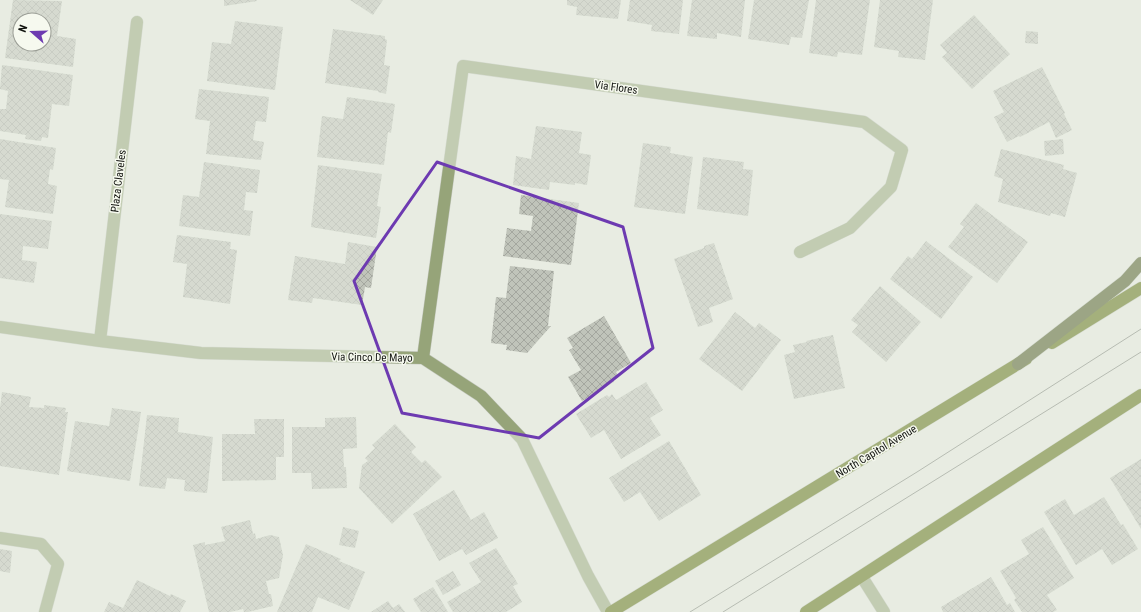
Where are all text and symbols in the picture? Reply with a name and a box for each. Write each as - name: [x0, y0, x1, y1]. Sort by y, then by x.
- north arrow: [12, 12, 52, 52]
- text: N: [16, 23, 30, 34]
- street label: Via Flores: [594, 78, 638, 97]
- street label: Plaza Claveles: [108, 149, 129, 213]
- street label: Via Cinco De Mayo: [331, 350, 413, 365]
- street label: North Capitol Avenue: [834, 422, 919, 481]

